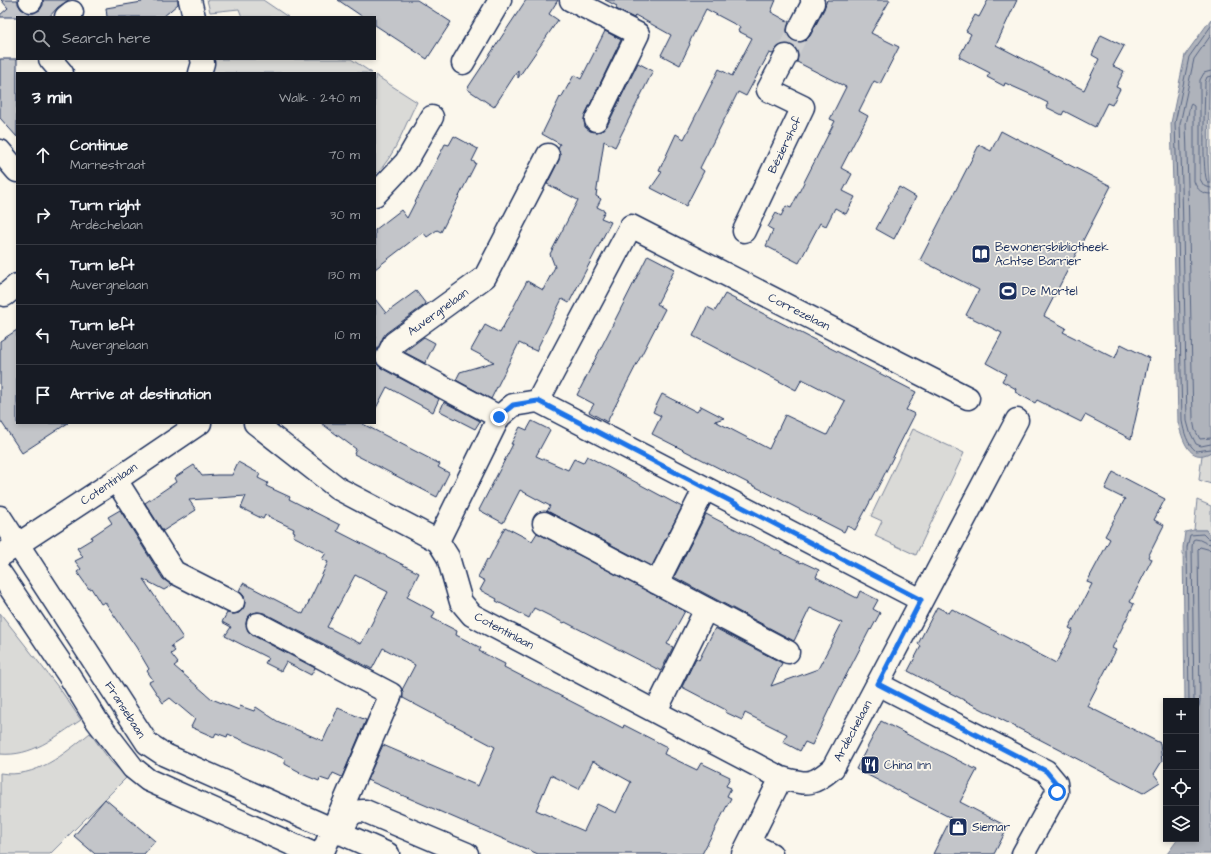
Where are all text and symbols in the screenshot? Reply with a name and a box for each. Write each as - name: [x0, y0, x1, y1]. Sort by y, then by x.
- search box: [16, 16, 376, 60]
- icon: search: [30, 27, 52, 49]
- text: Search here: [62, 28, 151, 49]
- text: 3 min: [32, 86, 72, 110]
- text: Walk · 240 m: [279, 89, 360, 107]
- street label: Béziershof: [764, 113, 807, 176]
- text: Continue: [70, 135, 128, 156]
- icon: ahead: [32, 144, 54, 166]
- text: 70 m: [328, 146, 360, 164]
- text: Marnestraat: [70, 156, 146, 174]
- text: Turn right: [70, 195, 141, 216]
- icon: right: [32, 204, 54, 226]
- text: 30 m: [330, 206, 360, 224]
- text: Ardèchelaan: [70, 216, 143, 234]
- place label: Bewonersbibliotheek Achtse Barrier: [995, 239, 1109, 270]
- library icon: Bewonersbibliotheek Achtse Barrier: [970, 243, 992, 265]
- text: Turn left: [70, 255, 134, 276]
- icon: left: [32, 264, 54, 286]
- text: 130 m: [328, 266, 360, 284]
- text: Auvergnelaan: [70, 276, 148, 294]
- sports icon: De Mortel: [997, 280, 1019, 302]
- place label: De Mortel: [1022, 283, 1078, 300]
- street label: Auvergnelaan: [404, 284, 473, 341]
- street label: Correzelaan: [765, 289, 833, 335]
- text: Turn left: [70, 315, 134, 336]
- icon: left: [32, 324, 54, 346]
- text: 10 m: [335, 326, 360, 344]
- text: Auvergnelaan: [70, 336, 148, 354]
- icon: arrive: [32, 384, 54, 406]
- text: Arrive at destination: [70, 384, 211, 405]
- route end: [490, 408, 508, 426]
- street label: Cotentinlaan: [77, 459, 141, 509]
- street label: Cotentinlaan: [471, 608, 537, 654]
- street label: Fransebaan: [100, 678, 150, 742]
- street label: Ardèchelaan: [830, 697, 876, 765]
- map controls: [1163, 698, 1199, 842]
- button: +: [1163, 698, 1199, 734]
- button: −: [1163, 734, 1199, 770]
- restaurant icon: China Inn: [859, 754, 881, 776]
- place label: China Inn: [884, 757, 931, 774]
- button: locate: [1163, 770, 1199, 806]
- route start: [1048, 783, 1066, 801]
- button: layers: [1163, 806, 1199, 842]
- shop icon: Siemar: [947, 816, 969, 838]
- place label: Siemar: [972, 819, 1010, 836]

